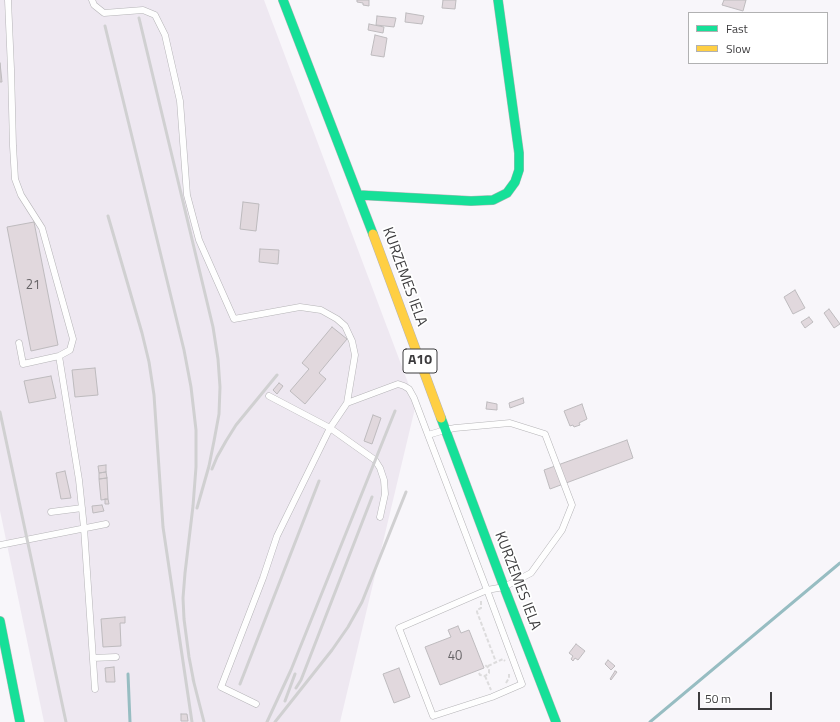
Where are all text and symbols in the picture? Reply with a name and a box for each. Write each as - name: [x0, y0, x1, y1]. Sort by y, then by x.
- legend: [688, 12, 828, 64]
- text: Fast: [726, 19, 748, 38]
- text: Slow: [726, 39, 751, 58]
- street label: KURZEMES IELA: [378, 225, 430, 329]
- house number: 21: [26, 278, 40, 294]
- road number: A10: [403, 349, 437, 373]
- street label: KURZEMES IELA: [490, 529, 544, 633]
- house number: 40: [448, 649, 462, 665]
- scale bar: [700, 684, 774, 710]
- text: 50 m: [705, 689, 731, 708]

